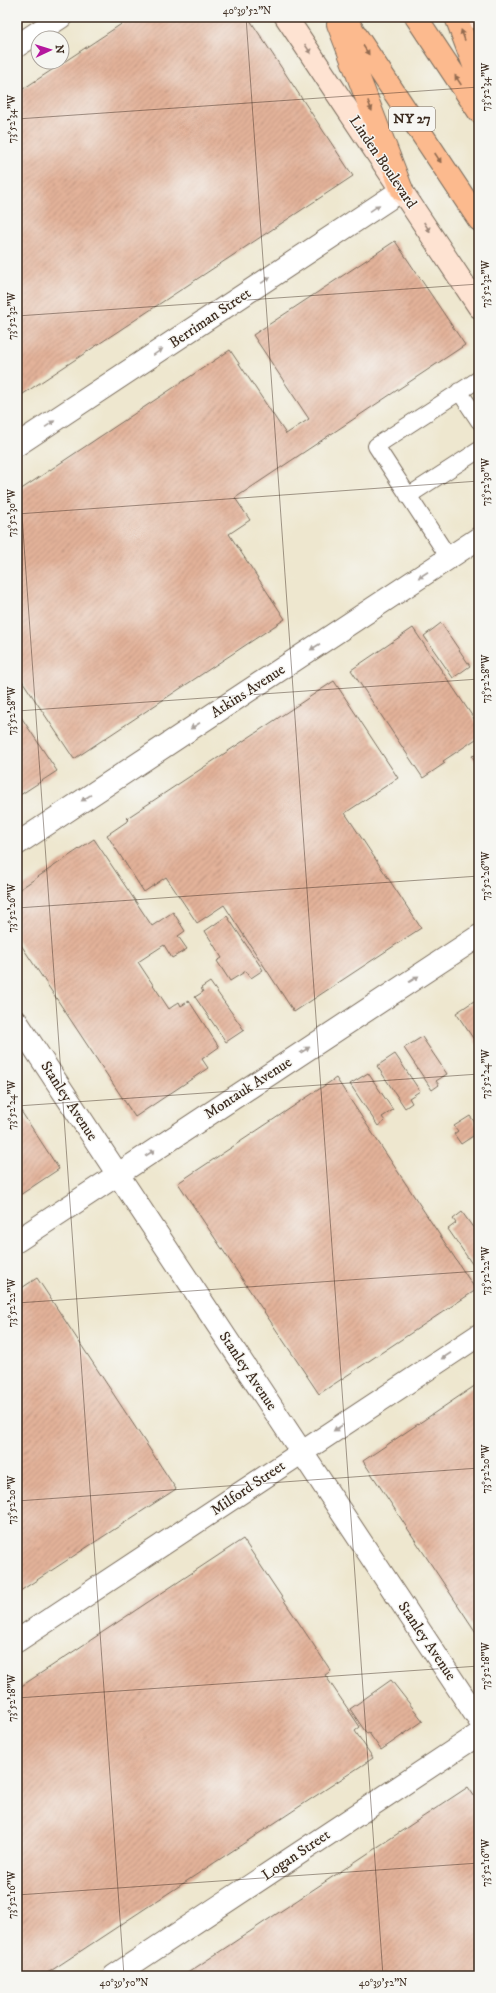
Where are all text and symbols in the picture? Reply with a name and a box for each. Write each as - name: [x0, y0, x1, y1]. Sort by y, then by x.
- text: 40°39'52"N: [223, 5, 271, 17]
- one-way arrow: [459, 28, 465, 40]
- north arrow: [30, 30, 70, 70]
- text: N: [52, 44, 66, 54]
- one-way arrow: [304, 44, 312, 55]
- one-way arrow: [362, 44, 370, 55]
- text: 73°52'34"W: [480, 62, 492, 111]
- one-way arrow: [454, 74, 461, 86]
- text: 73°52'34"W: [6, 94, 18, 143]
- one-way arrow: [367, 100, 373, 112]
- road number: NY 27: [389, 107, 435, 131]
- street label: Linden Boulevard: [345, 112, 421, 212]
- one-way arrow: [434, 152, 441, 164]
- one-way arrow: [369, 205, 381, 212]
- one-way arrow: [423, 222, 431, 233]
- text: 73°52'32"W: [480, 259, 492, 308]
- one-way arrow: [261, 276, 271, 284]
- street label: Berriman Street: [165, 283, 255, 352]
- text: 73°52'32"W: [6, 291, 18, 340]
- one-way arrow: [153, 348, 163, 356]
- one-way arrow: [44, 420, 55, 428]
- text: 73°52'30"W: [480, 457, 492, 506]
- text: 73°52'30"W: [6, 488, 18, 537]
- one-way arrow: [418, 571, 428, 579]
- one-way arrow: [310, 643, 320, 651]
- text: 73°52'28"W: [480, 654, 492, 703]
- street label: Atkins Avenue: [207, 660, 289, 722]
- text: 73°52'28"W: [6, 686, 18, 735]
- one-way arrow: [189, 722, 200, 730]
- one-way arrow: [81, 794, 91, 802]
- text: 73°52'26"W: [480, 851, 492, 900]
- text: 73°52'26"W: [6, 883, 18, 932]
- one-way arrow: [408, 975, 419, 983]
- one-way arrow: [299, 1047, 311, 1054]
- text: 73°52'24"W: [480, 1048, 492, 1099]
- street label: Montauk Avenue: [201, 1053, 295, 1123]
- street label: Stanley Avenue: [36, 1058, 102, 1144]
- text: 73°52'24"W: [6, 1079, 18, 1130]
- one-way arrow: [145, 1149, 155, 1157]
- text: 73°52'22"W: [480, 1246, 492, 1295]
- text: 73°52'22"W: [6, 1278, 18, 1327]
- street label: Stanley Avenue: [215, 1328, 281, 1414]
- one-way arrow: [441, 1352, 452, 1360]
- one-way arrow: [333, 1424, 343, 1432]
- text: 73°52'20"W: [480, 1444, 492, 1494]
- street label: Milford Street: [207, 1456, 289, 1520]
- text: 73°52'20"W: [6, 1475, 18, 1525]
- street label: Stanley Avenue: [394, 1598, 460, 1684]
- text: 73°52'18"W: [480, 1641, 492, 1690]
- text: 73°52'18"W: [6, 1673, 18, 1722]
- street label: Logan Street: [258, 1825, 334, 1885]
- text: 73°52'16"W: [480, 1838, 492, 1887]
- text: 73°52'16"W: [6, 1870, 18, 1919]
- text: 40°39'50"N: [99, 1977, 149, 1989]
- text: 40°39'52"N: [359, 1977, 407, 1989]

